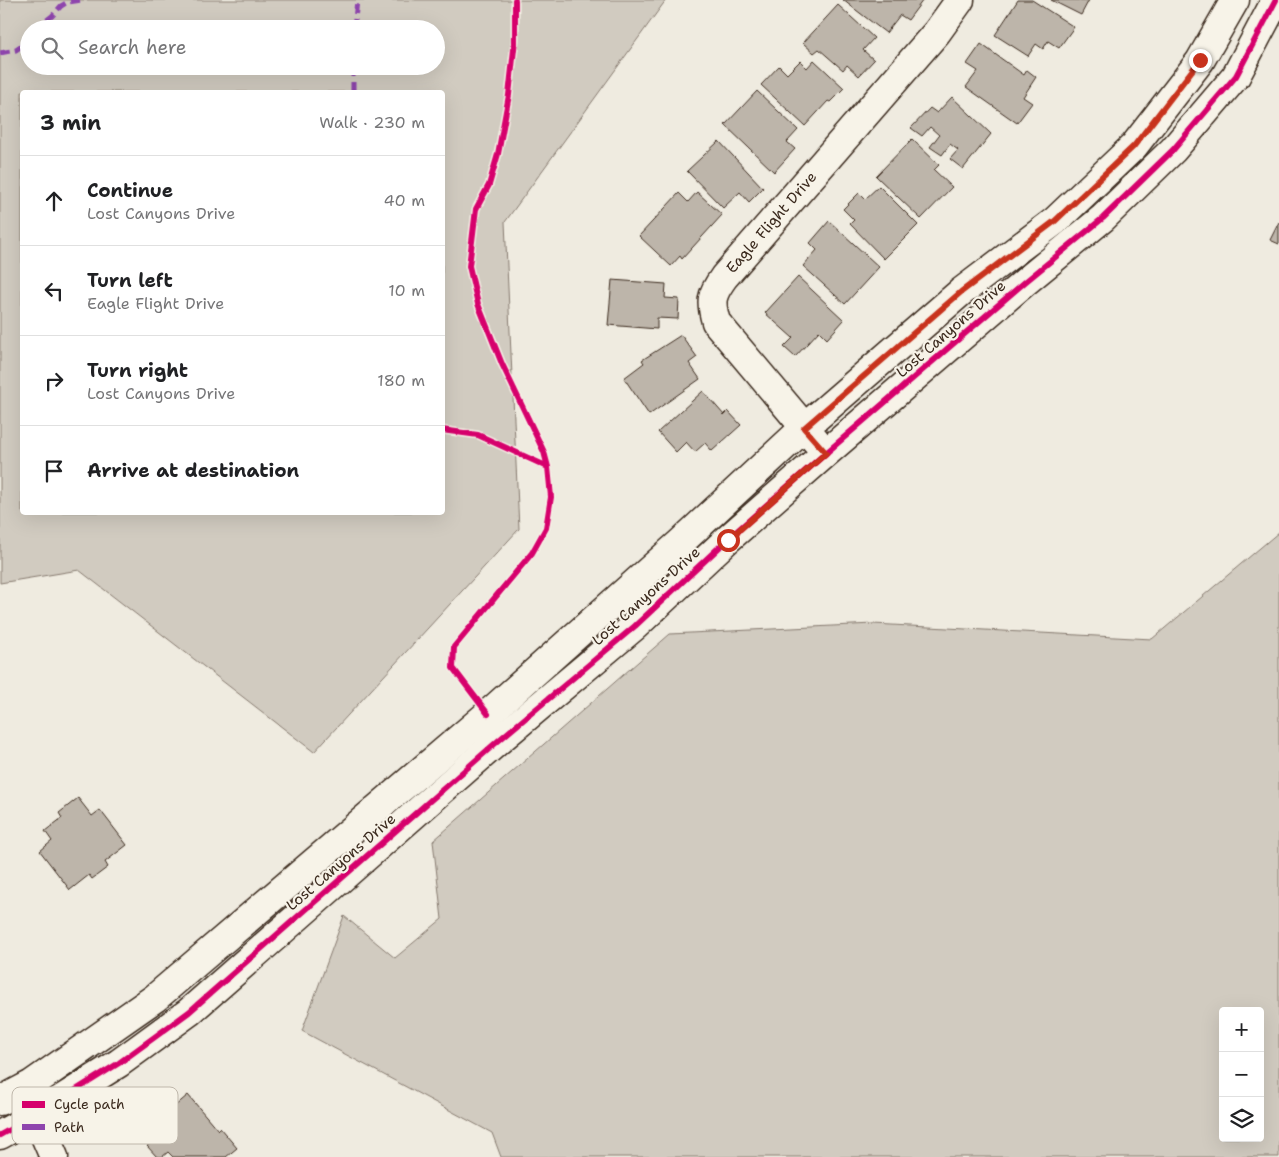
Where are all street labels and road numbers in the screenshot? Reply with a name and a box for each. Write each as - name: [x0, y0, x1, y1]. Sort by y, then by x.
- street label: Eagle Flight Drive: [722, 167, 821, 278]
- street label: Lost Canyons Drive: [892, 276, 1010, 382]
- street label: Lost Canyons Drive: [588, 542, 704, 650]
- street label: Lost Canyons Drive: [282, 809, 400, 915]

